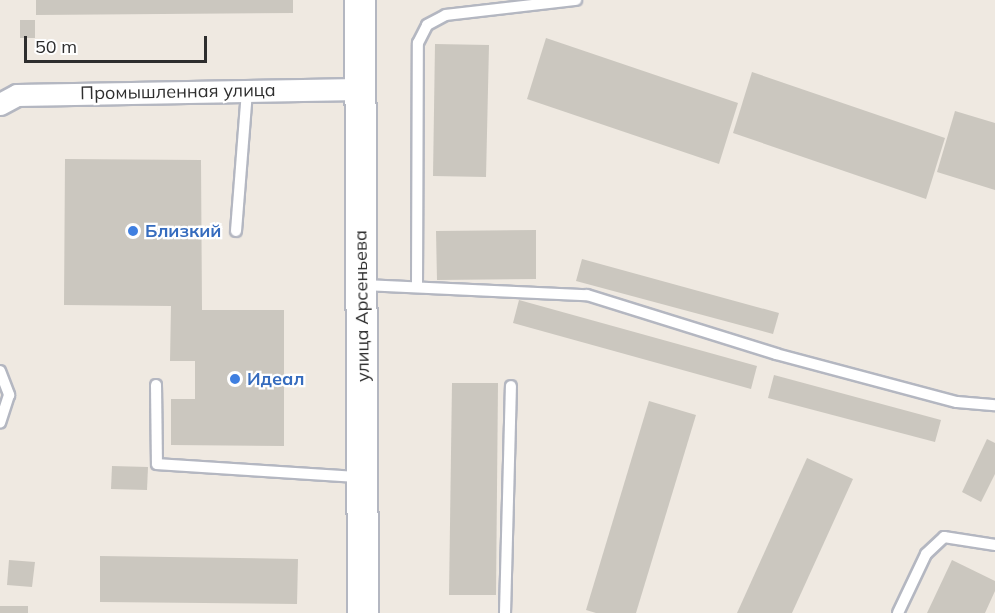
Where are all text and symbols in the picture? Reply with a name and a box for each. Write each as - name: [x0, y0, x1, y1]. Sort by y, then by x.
- scale bar: [27, 24, 210, 62]
- text: 50 m: [35, 35, 77, 58]
- street label: Промышленная улица: [80, 79, 276, 105]
- place label: Близкий: [145, 220, 221, 242]
- marker: Близкий: [126, 224, 140, 238]
- street label: улица Арсеньева: [350, 230, 374, 382]
- place label: Идеал: [247, 368, 304, 390]
- marker: Идеал: [228, 372, 242, 386]

